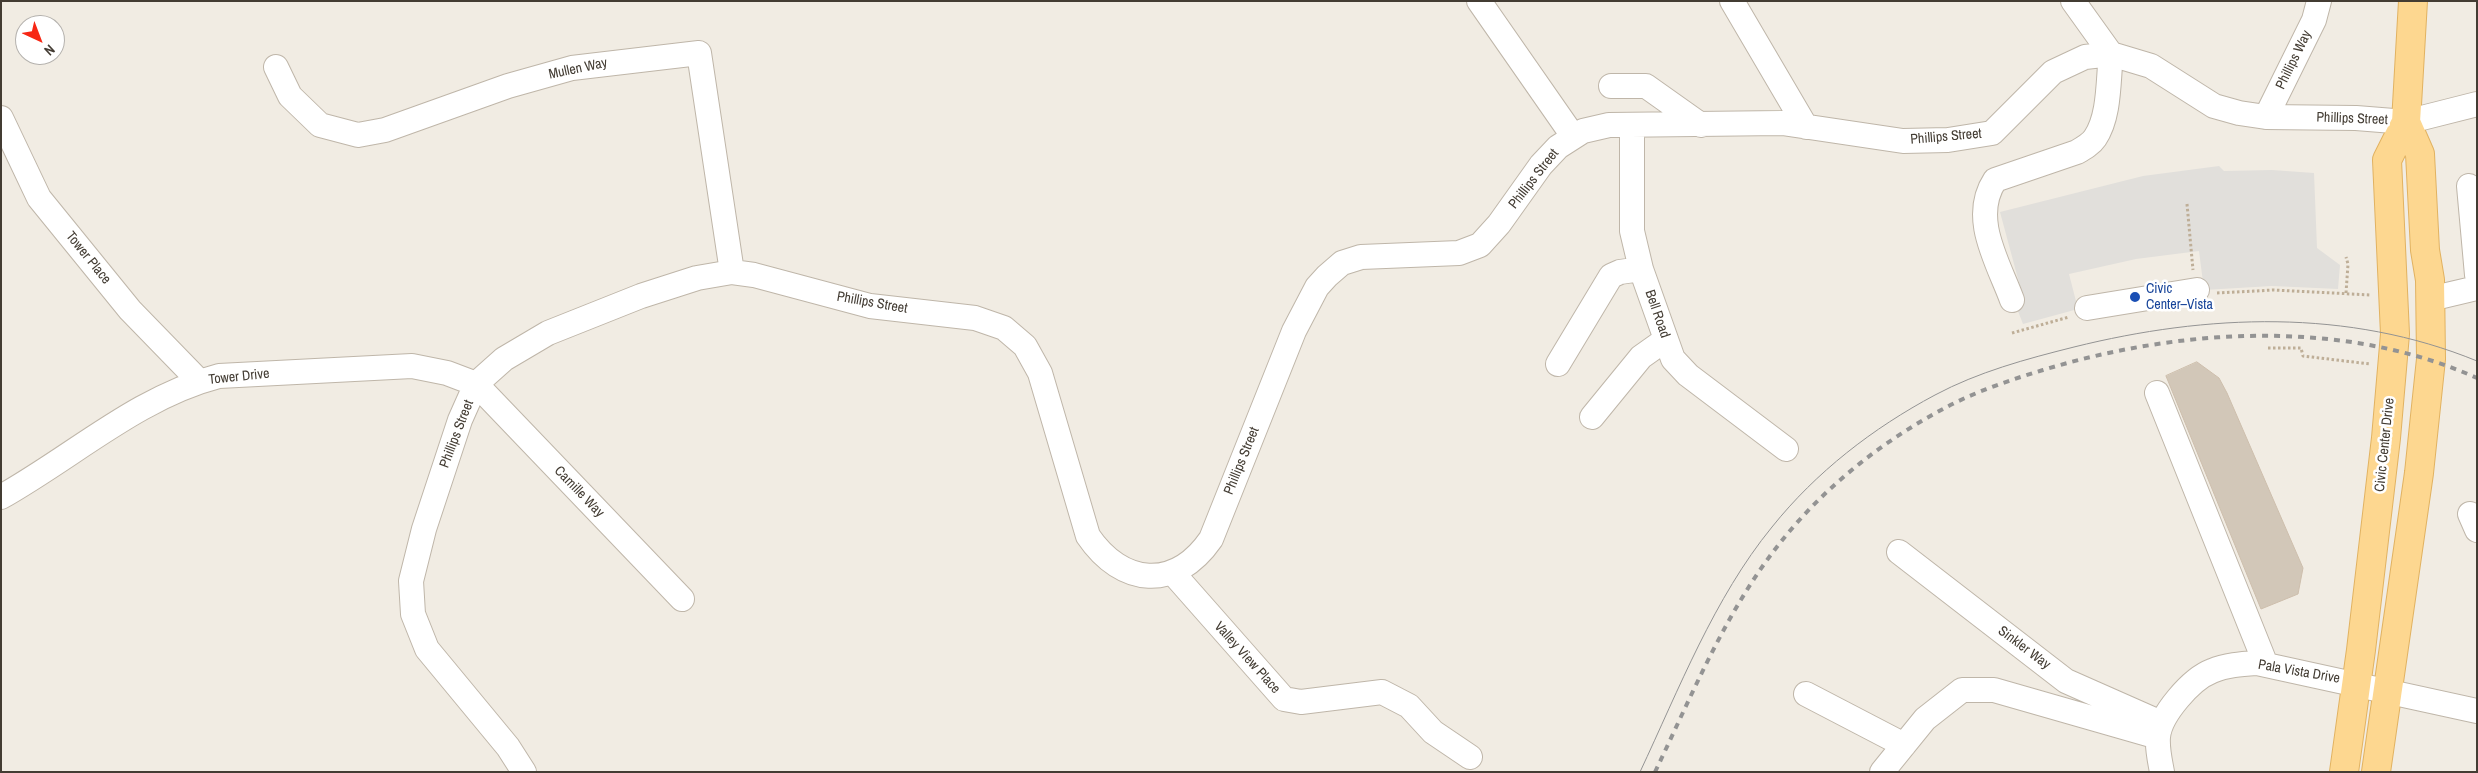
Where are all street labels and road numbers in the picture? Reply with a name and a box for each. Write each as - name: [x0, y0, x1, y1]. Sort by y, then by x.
- street label: Phillips Way: [2273, 28, 2315, 92]
- street label: Mullen Way: [547, 55, 609, 83]
- street label: Phillips Street: [2316, 109, 2388, 129]
- street label: Phillips Street: [1910, 126, 1982, 148]
- street label: Phillips Street: [1505, 146, 1563, 212]
- street label: Tower Place: [62, 228, 114, 288]
- street label: Bell Road: [1641, 288, 1673, 340]
- street label: Phillips Street: [835, 289, 909, 317]
- street label: Tower Drive: [208, 365, 270, 389]
- street label: Civic Center Drive: [2372, 397, 2398, 493]
- street label: Phillips Street: [436, 398, 478, 470]
- street label: Phillips Street: [1221, 425, 1263, 497]
- street label: Camille Way: [551, 463, 607, 521]
- street label: Valley View Place: [1210, 619, 1284, 697]
- street label: Sinkler Way: [1994, 623, 2054, 673]
- street label: Pala Vista Drive: [2257, 657, 2341, 687]

